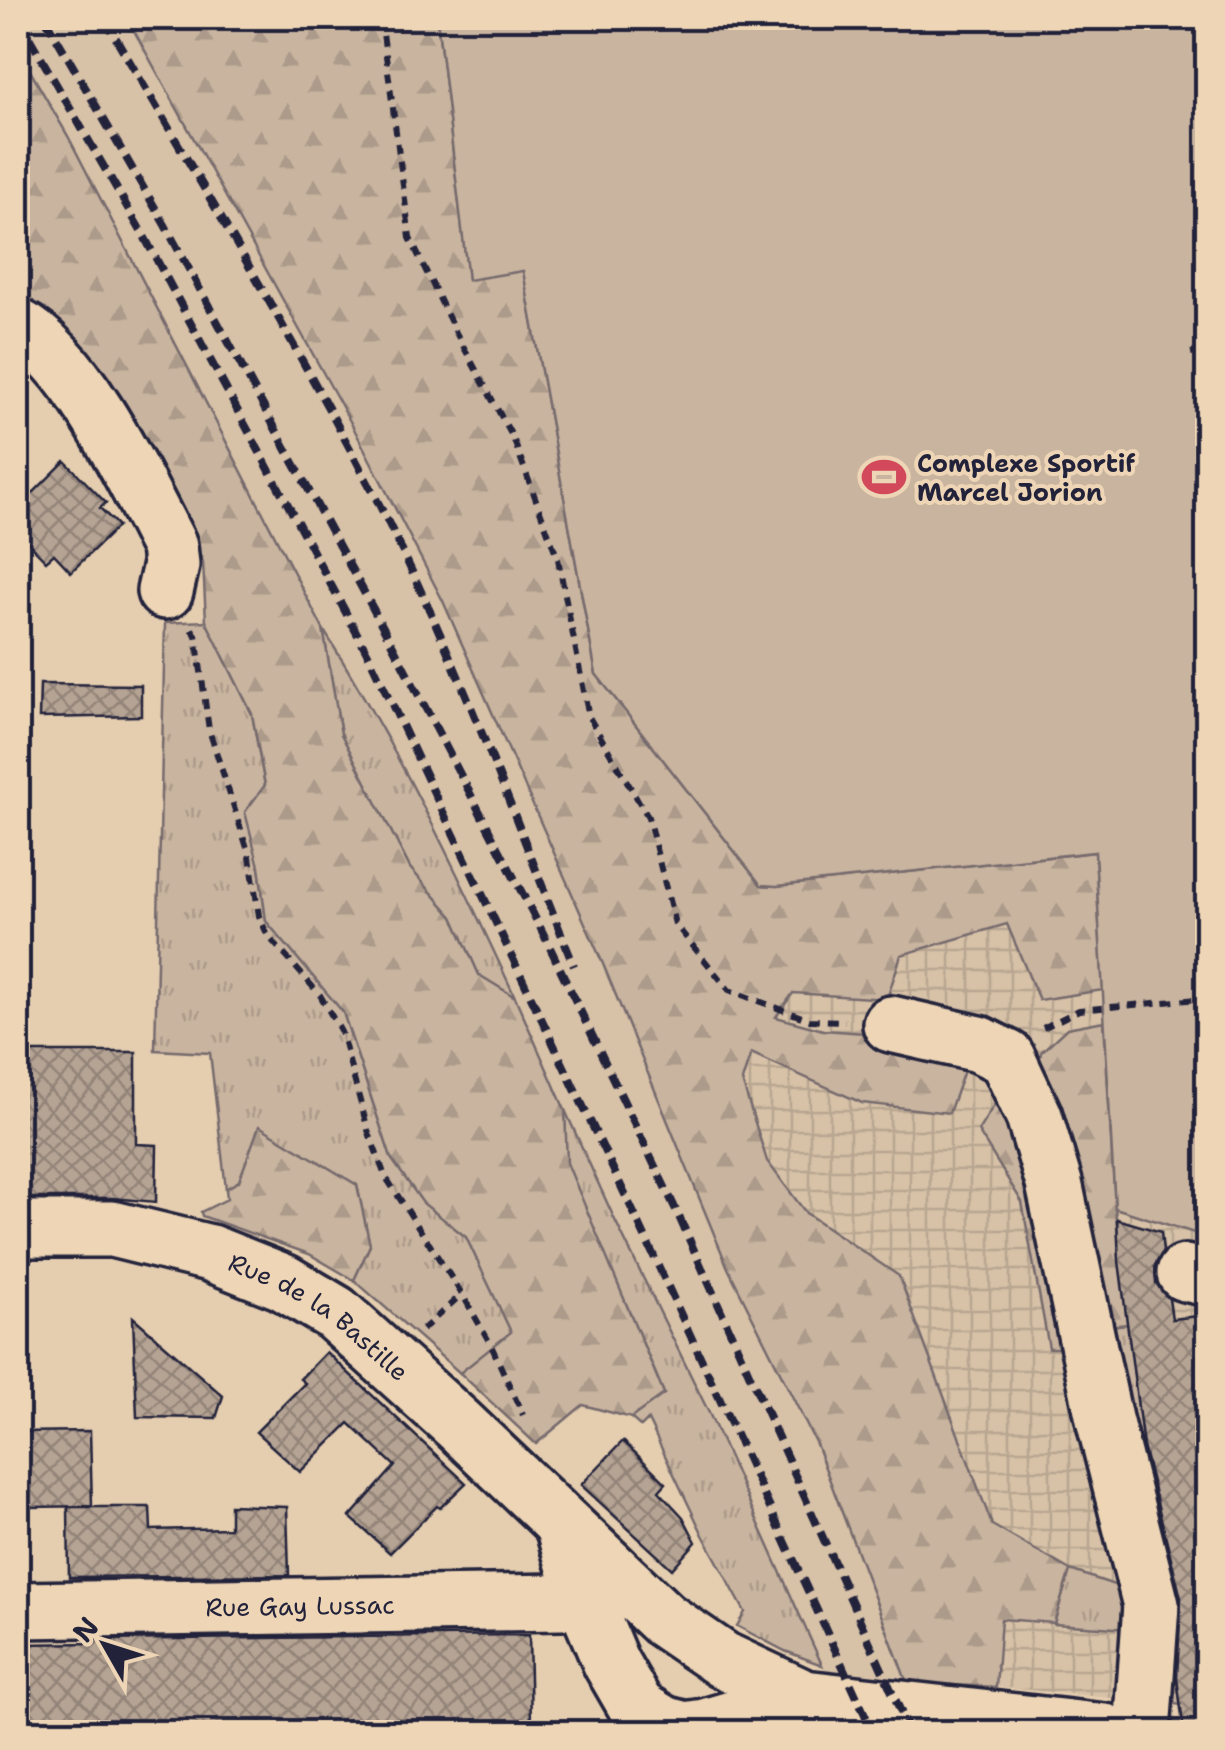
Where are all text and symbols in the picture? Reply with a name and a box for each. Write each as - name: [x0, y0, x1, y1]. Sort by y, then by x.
- place label: Complexe Sportif Marcel Jorion: [917, 446, 1135, 509]
- sports icon: Complexe Sportif Marcel Jorion: [860, 453, 908, 501]
- street label: Rue de la Bastille: [224, 1245, 416, 1388]
- street label: Rue Gay Lussac: [205, 1587, 395, 1624]
- north arrow: [55, 1595, 155, 1695]
- text: N: [64, 1609, 107, 1650]

